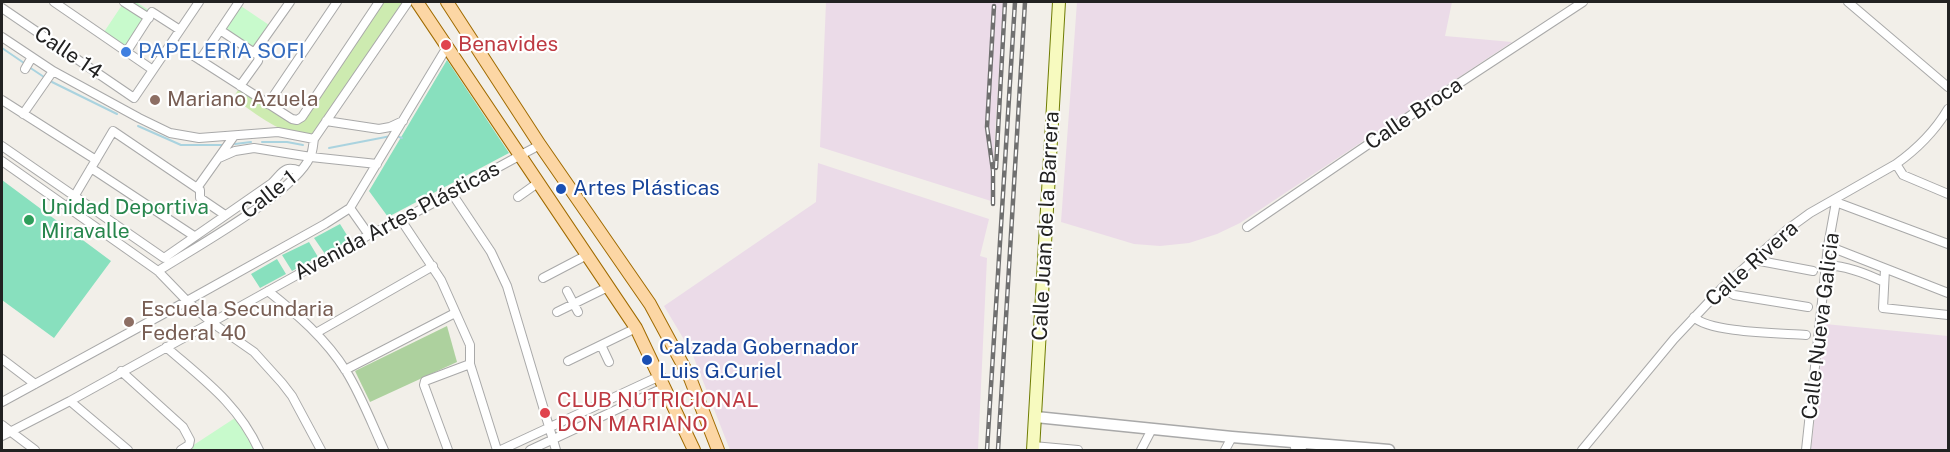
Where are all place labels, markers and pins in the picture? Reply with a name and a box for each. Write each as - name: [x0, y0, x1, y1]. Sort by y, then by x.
- place label: Benavides: [458, 32, 558, 58]
- marker: Benavides: [439, 38, 453, 52]
- place label: PAPELERIA SOFI: [138, 39, 305, 65]
- marker: PAPELERIA SOFI: [119, 45, 133, 59]
- place label: Mariano Azuela: [167, 87, 318, 113]
- marker: Mariano Azuela: [148, 93, 162, 107]
- place label: Artes Plásticas: [573, 176, 720, 202]
- marker: Artes Plásticas: [554, 182, 568, 196]
- place label: Unidad Deportiva Miravalle: [41, 195, 209, 245]
- marker: Unidad Deportiva Miravalle: [22, 213, 36, 227]
- place label: Escuela Secundaria Federal 40: [141, 297, 334, 347]
- marker: Escuela Secundaria Federal 40: [122, 315, 136, 329]
- place label: Calzada Gobernador Luis G.Curiel: [659, 335, 859, 385]
- marker: Calzada Gobernador Luis G.Curiel: [640, 353, 654, 367]
- place label: CLUB NUTRICIONAL DON MARIANO: [557, 388, 759, 438]
- marker: CLUB NUTRICIONAL DON MARIANO: [538, 406, 552, 420]

